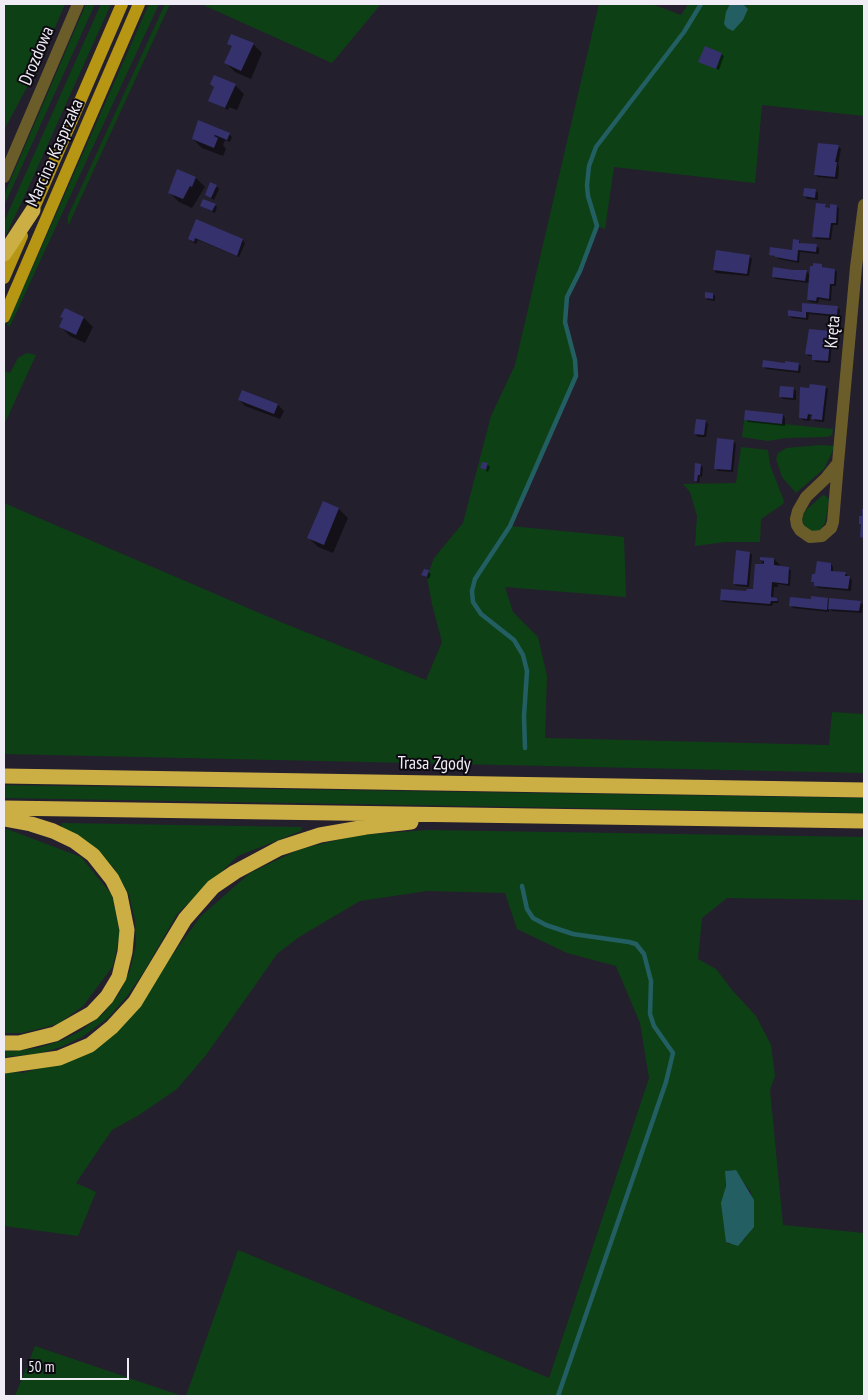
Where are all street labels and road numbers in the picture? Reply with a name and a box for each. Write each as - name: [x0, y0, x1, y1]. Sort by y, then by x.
- street label: Drozdowa: [15, 23, 59, 89]
- street label: Marcina Kasprzaka: [22, 96, 88, 210]
- street label: Kręta: [821, 315, 845, 349]
- street label: Trasa Zgody: [397, 753, 471, 775]

